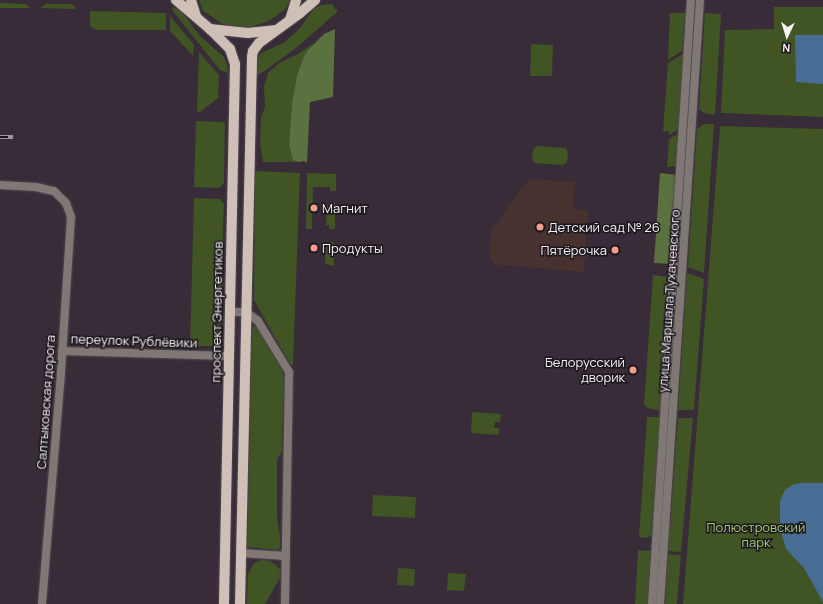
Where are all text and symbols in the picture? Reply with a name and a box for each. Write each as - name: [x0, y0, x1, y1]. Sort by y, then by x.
- north arrow: [767, 16, 807, 56]
- text: N: [782, 41, 791, 56]
- place label: Магнит: [322, 200, 368, 216]
- marker: Магнит: [309, 203, 319, 213]
- street label: улица Маршала Тухачевского: [655, 209, 683, 393]
- place label: Детский сад № 26: [548, 219, 660, 235]
- marker: Детский сад № 26: [535, 222, 545, 232]
- place label: Продукты: [322, 240, 383, 256]
- street label: проспект Энергетиков: [208, 241, 226, 383]
- place label: Пятёрочка: [541, 242, 607, 258]
- marker: Продукты: [309, 243, 319, 253]
- marker: Пятёрочка: [610, 245, 620, 255]
- street label: переулок Рублёвики: [70, 331, 198, 351]
- street label: Салтыковская дорога: [34, 334, 58, 470]
- place label: Белорусский дворик: [545, 355, 625, 386]
- marker: Белорусский дворик: [628, 365, 638, 375]
- park label: Полюстровский парк: [707, 520, 805, 551]

